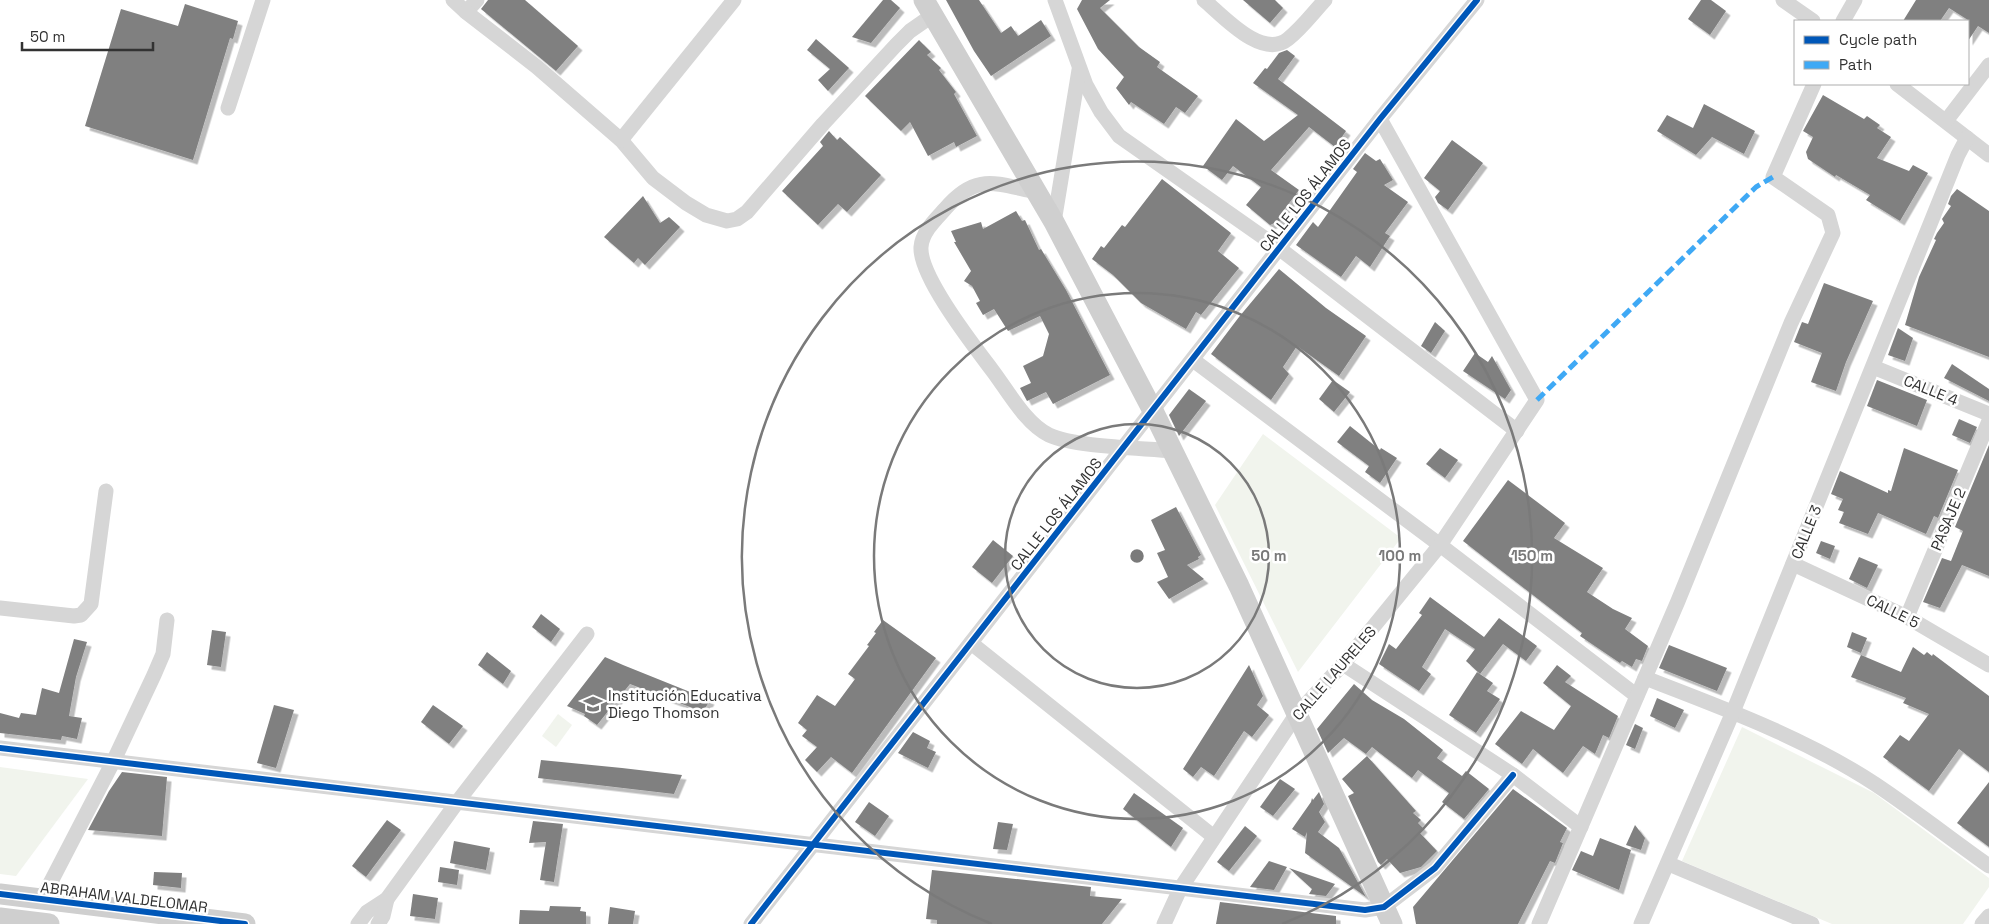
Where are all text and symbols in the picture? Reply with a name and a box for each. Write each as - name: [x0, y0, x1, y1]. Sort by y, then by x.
- scale bar: [22, 20, 154, 52]
- legend: [1794, 20, 1969, 85]
- text: 50 m: [30, 27, 65, 46]
- text: Cycle path: [1839, 30, 1917, 49]
- text: Path: [1839, 55, 1872, 74]
- street label: CALLE LOS ÁLAMOS: [1255, 135, 1355, 255]
- street label: CALLE 4: [1901, 371, 1961, 409]
- street label: CALLE LOS ÁLAMOS: [1006, 454, 1106, 574]
- street label: PASAJE 2: [1926, 485, 1970, 553]
- street label: CALLE 3: [1787, 502, 1825, 562]
- text: 50 m: [1251, 546, 1287, 565]
- text: 100 m: [1379, 546, 1421, 565]
- text: 150 m: [1511, 546, 1553, 565]
- centre of rings: [1128, 547, 1146, 565]
- street label: CALLE 5: [1863, 590, 1923, 632]
- street label: CALLE LAURELES: [1288, 622, 1380, 724]
- place label: Institución Educativa Diego Thomson: [608, 686, 762, 722]
- school or university icon: Institución Educativa Diego Thomson: [582, 693, 604, 715]
- street label: ABRAHAM VALDELOMAR: [39, 877, 209, 917]

